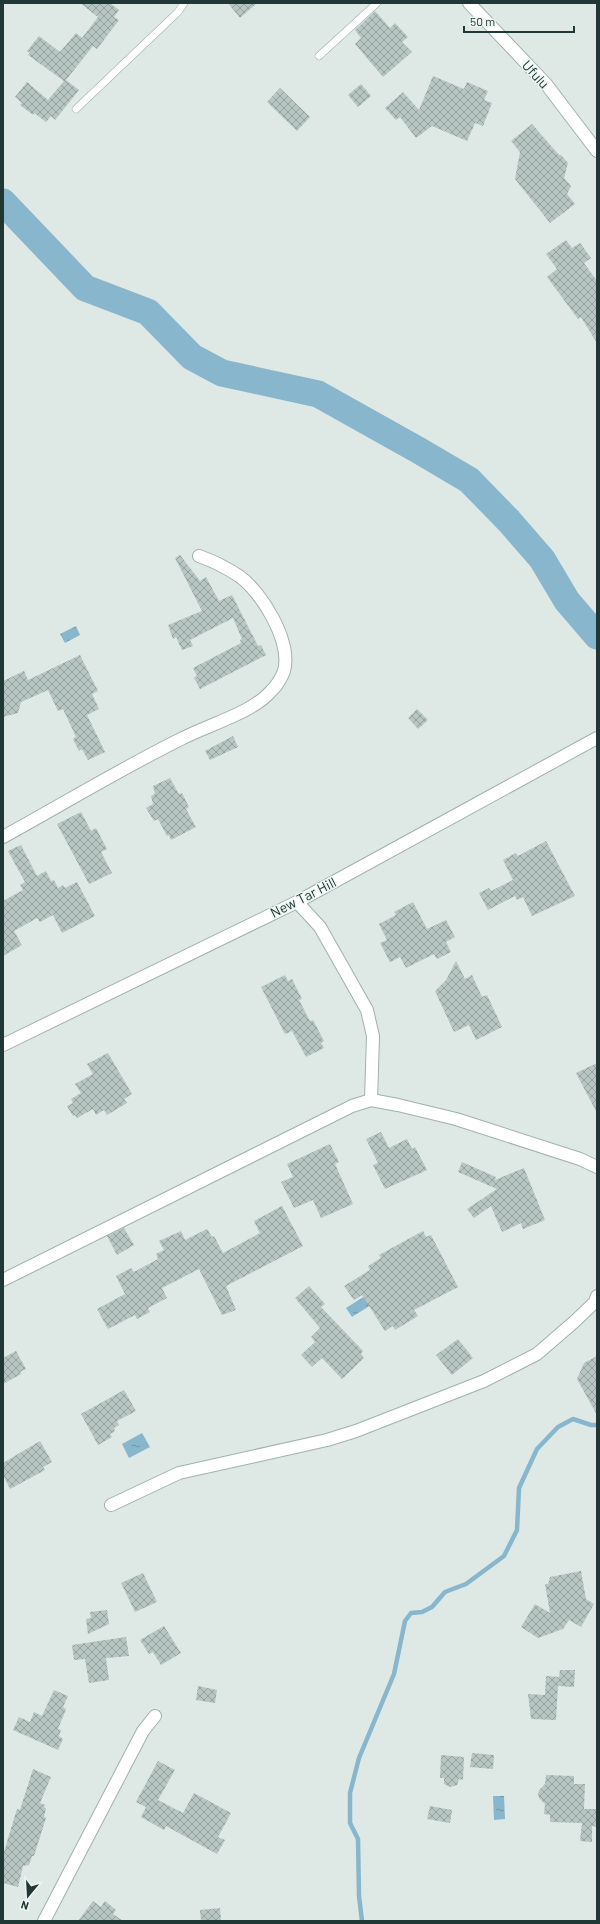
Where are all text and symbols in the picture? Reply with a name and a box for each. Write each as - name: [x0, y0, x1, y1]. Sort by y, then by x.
- scale bar: [464, 8, 574, 34]
- text: 50 m: [470, 14, 495, 28]
- street label: Ufulu: [519, 56, 553, 92]
- street label: New Tar Hill: [267, 873, 339, 921]
- north arrow: [8, 1876, 48, 1916]
- text: N: [19, 1899, 30, 1913]

